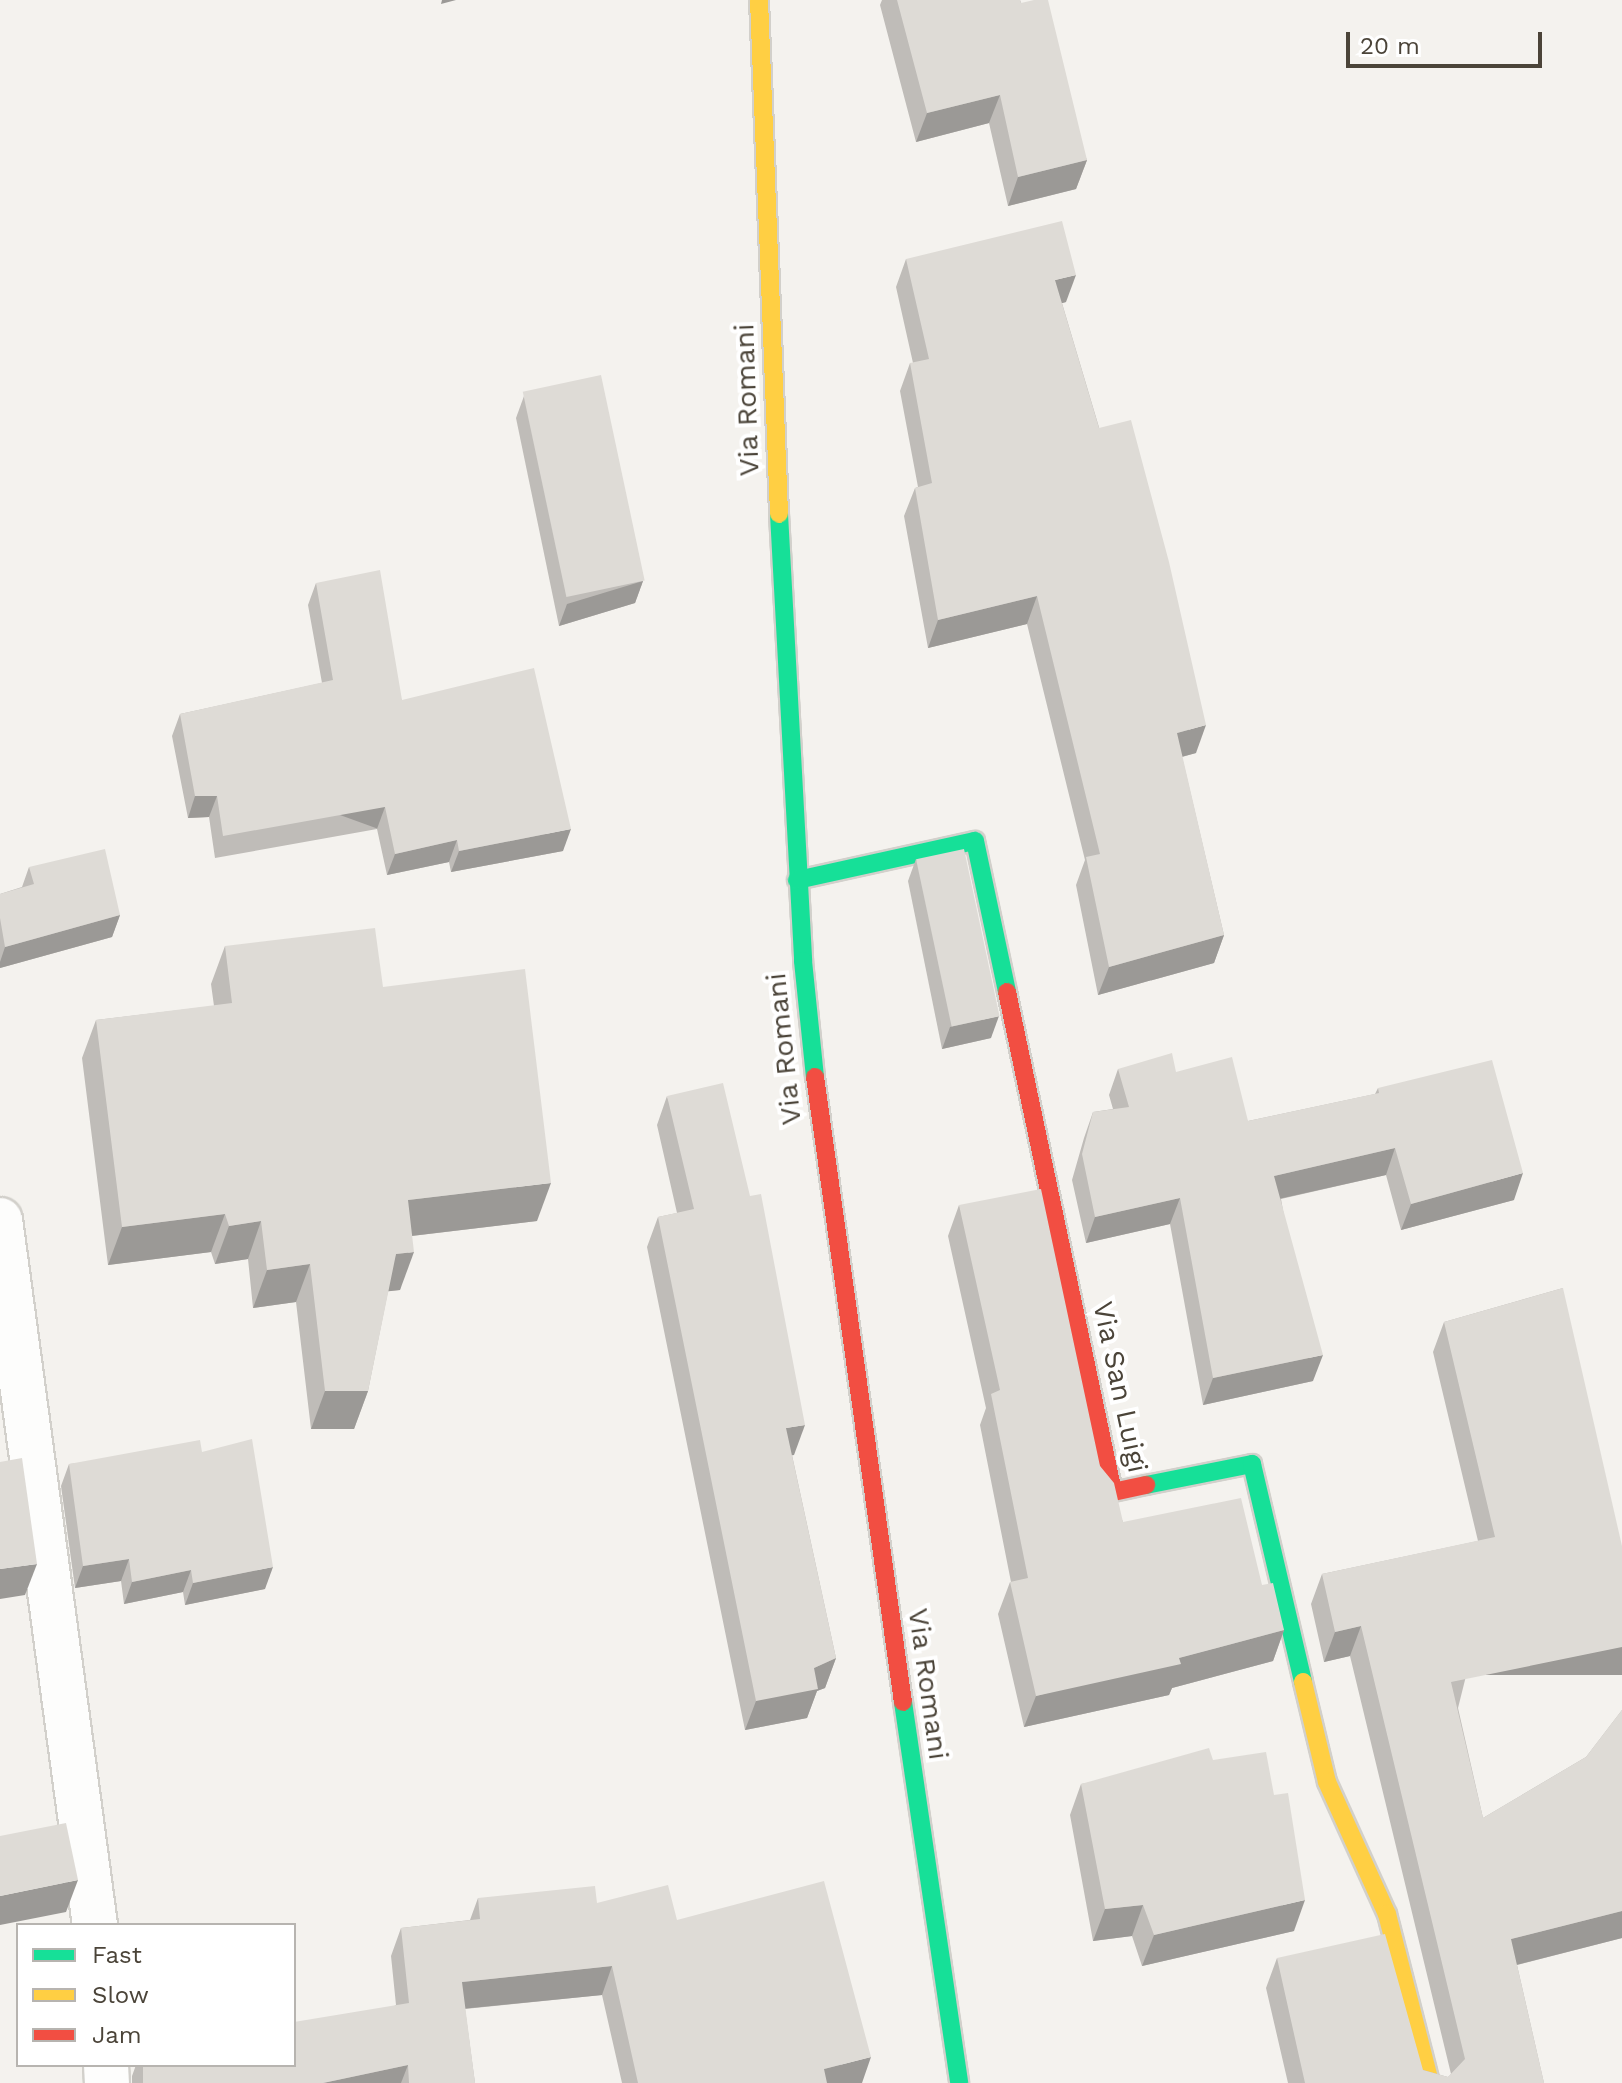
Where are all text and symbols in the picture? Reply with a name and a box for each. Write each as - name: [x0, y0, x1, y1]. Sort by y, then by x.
- scale bar: [1350, 16, 1546, 66]
- text: 20 m: [1360, 32, 1420, 60]
- street label: Via Romani: [728, 323, 766, 477]
- street label: Via Romani: [759, 971, 809, 1127]
- street label: Via San Luigi: [1085, 1298, 1155, 1476]
- street label: Via Romani: [901, 1606, 955, 1762]
- legend: [16, 1923, 296, 2067]
- text: Fast: [92, 1941, 142, 1969]
- text: Slow: [92, 1981, 149, 2009]
- text: Jam: [92, 2021, 142, 2049]

